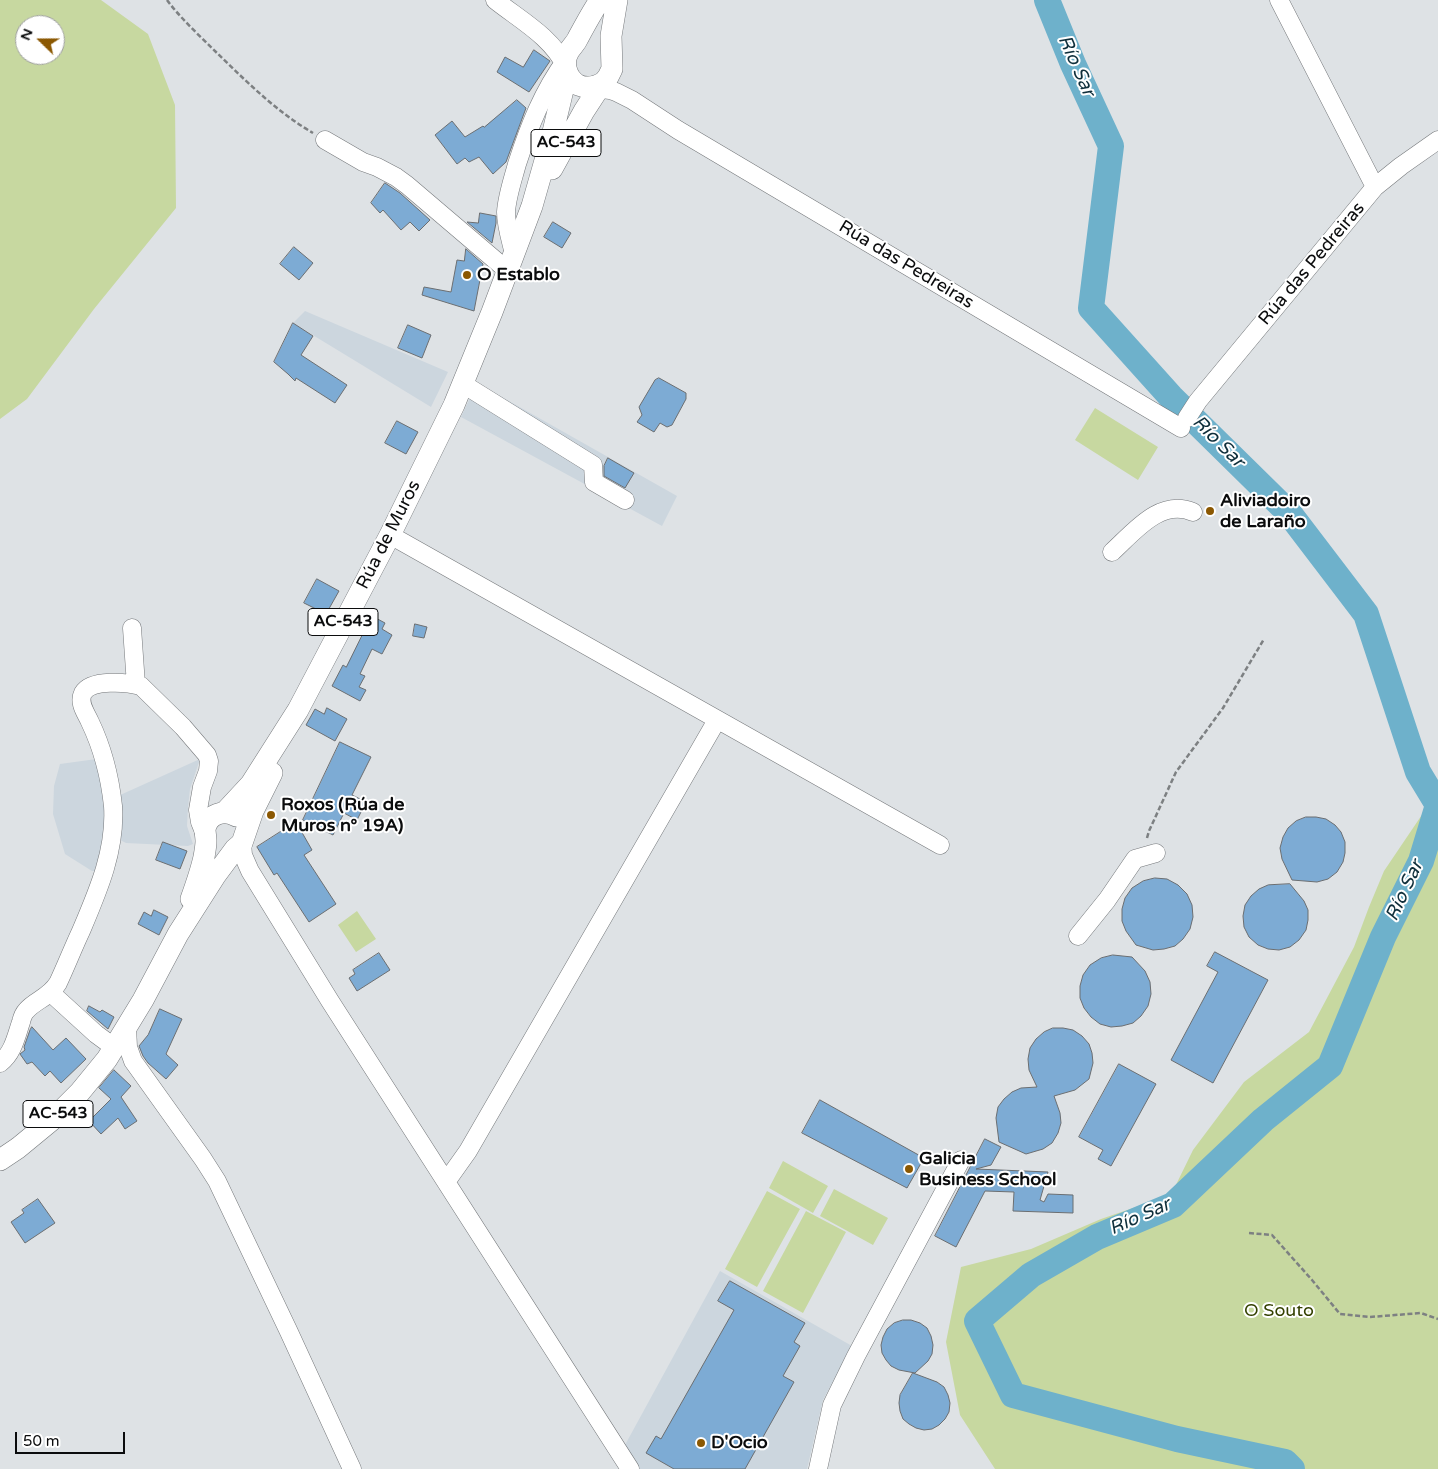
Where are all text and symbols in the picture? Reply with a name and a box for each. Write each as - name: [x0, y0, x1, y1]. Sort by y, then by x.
- north arrow: [15, 15, 65, 65]
- text: N: [17, 26, 37, 43]
- water label: Río Sar: [1052, 32, 1100, 100]
- road number: AC-543: [531, 130, 601, 156]
- street label: Rúa das Pedreiras: [1254, 198, 1370, 330]
- street label: Rúa das Pedreiras: [835, 216, 977, 314]
- place label: O Establo: [477, 264, 560, 286]
- marker: O Establo: [461, 269, 473, 281]
- water label: Río Sar: [1187, 411, 1249, 473]
- street label: Rúa de Muros: [352, 477, 426, 593]
- place label: Aliviadoiro de Laraño: [1220, 490, 1311, 532]
- marker: Aliviadoiro de Laraño: [1204, 505, 1216, 517]
- road number: AC-543: [308, 608, 378, 636]
- place label: Roxos (Rúa de Muros n° 19A): [281, 794, 404, 836]
- marker: Roxos (Rúa de Muros n° 19A): [265, 809, 277, 821]
- water label: Río Sar: [1381, 857, 1429, 925]
- road number: AC-543: [23, 1100, 93, 1128]
- place label: Galicia Business School: [919, 1148, 1057, 1190]
- marker: Galicia Business School: [903, 1163, 915, 1175]
- water label: Río Sar: [1106, 1193, 1174, 1241]
- park label: O Souto: [1244, 1300, 1314, 1322]
- scale bar: [18, 1422, 128, 1454]
- text: 50 m: [23, 1432, 60, 1450]
- place label: D'Ocio: [711, 1432, 768, 1454]
- marker: D'Ocio: [695, 1437, 707, 1449]

